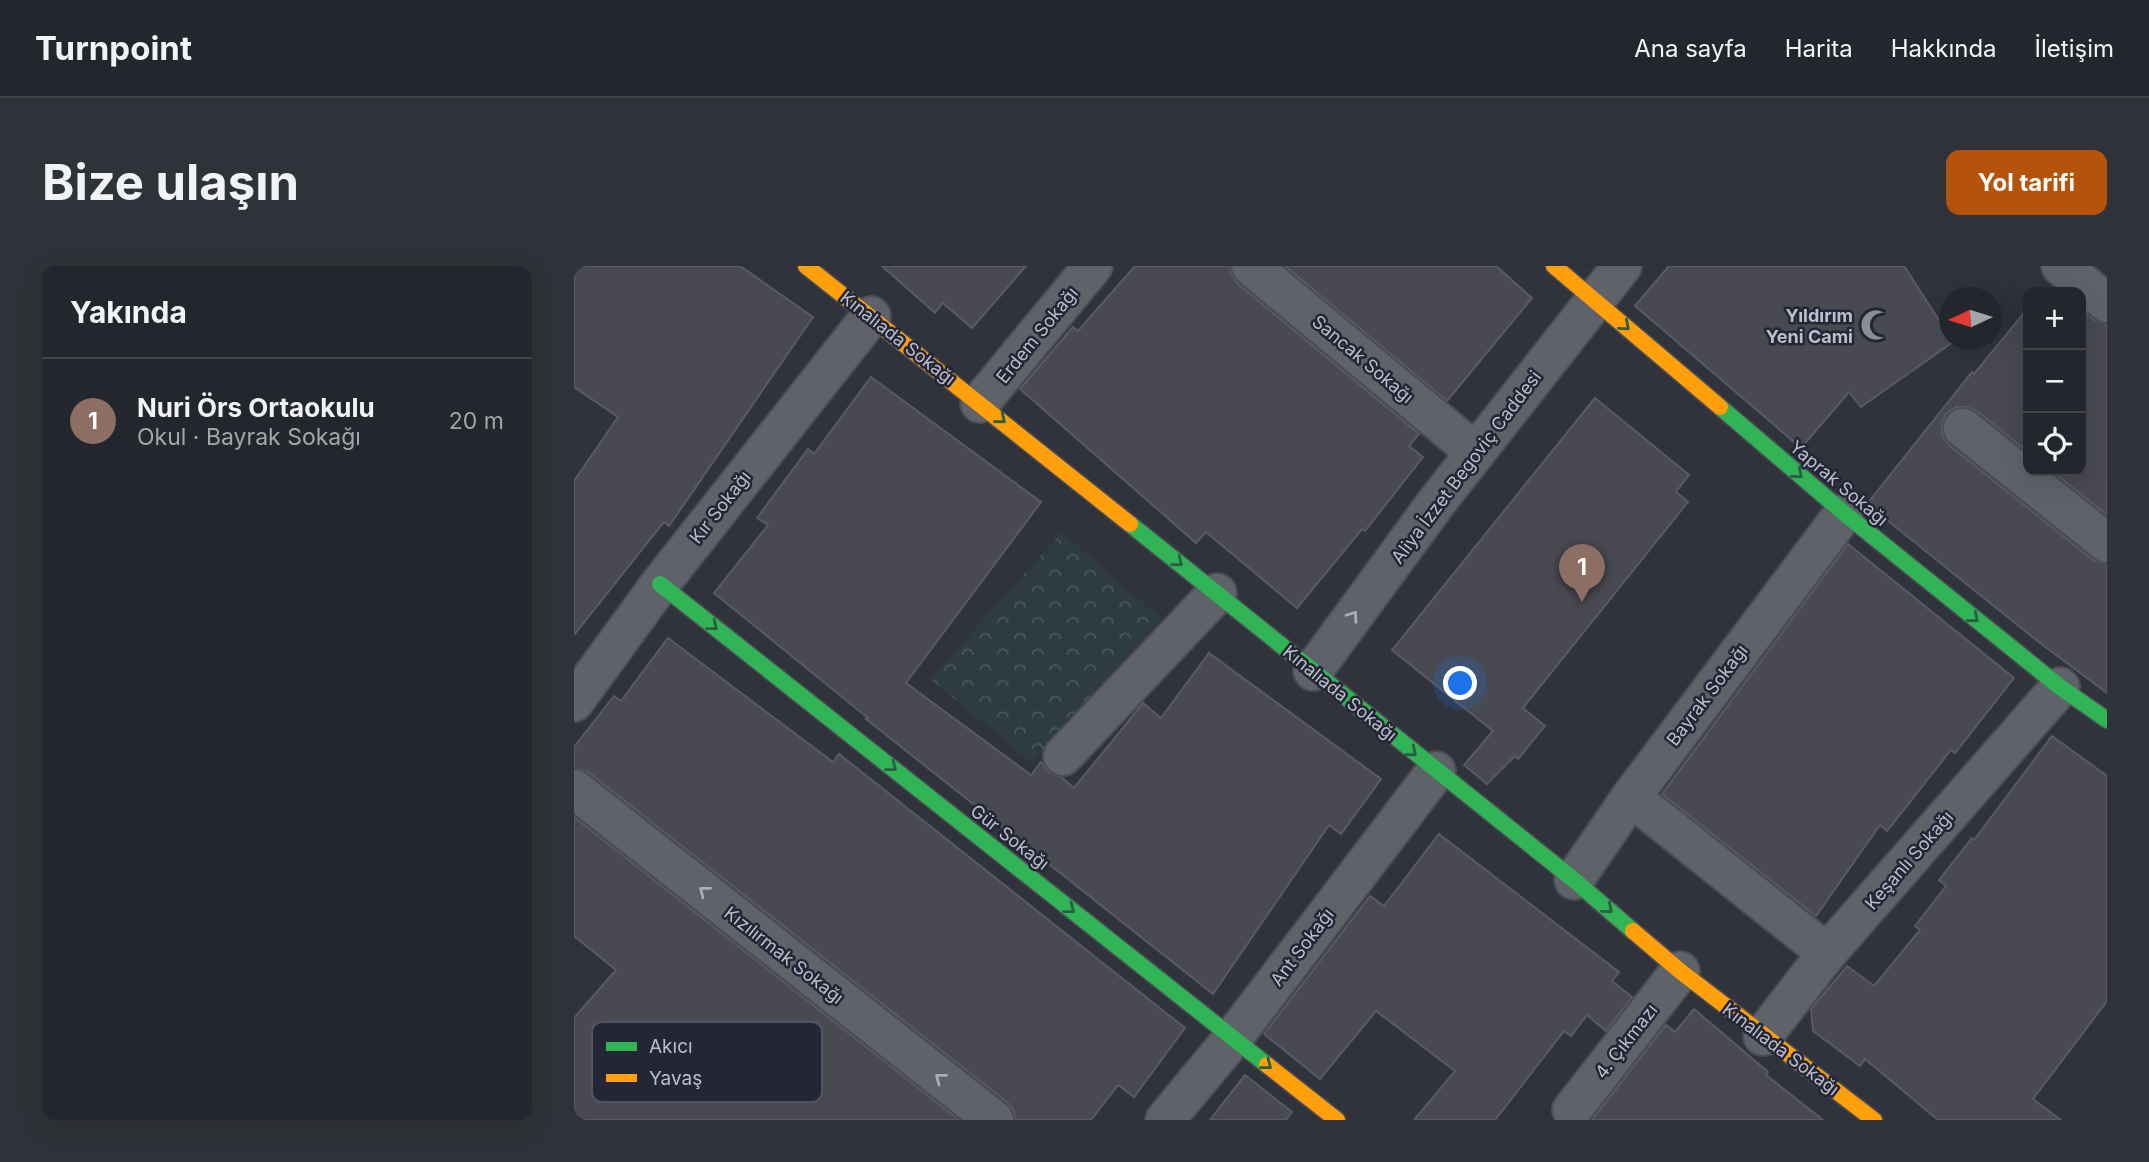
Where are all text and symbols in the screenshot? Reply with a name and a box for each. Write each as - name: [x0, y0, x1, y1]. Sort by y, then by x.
- text: Turnpoint: [35, 28, 192, 68]
- text: Ana sayfa: [1634, 34, 1747, 63]
- text: Harita: [1785, 34, 1853, 63]
- text: Hakkında: [1891, 34, 1997, 63]
- text: İletişim: [2035, 34, 2114, 63]
- button: Yol tarifi: [1946, 150, 2107, 215]
- text: Bize ulaşın: [42, 153, 299, 212]
- street label: Erdem Sokağı: [992, 283, 1082, 387]
- street label: Kınalıada Sokağı: [836, 287, 960, 389]
- north arrow: [1939, 287, 2002, 350]
- map controls: [2023, 287, 2086, 476]
- button: +: [2023, 287, 2086, 350]
- text: Yakında: [70, 294, 187, 330]
- place label: Yıldırım Yeni Cami: [1766, 305, 1853, 347]
- mosque icon: Yıldırım Yeni Cami: [1859, 308, 1893, 342]
- street label: Sancak Sokağı: [1308, 311, 1418, 407]
- one-way arrow: [1617, 318, 1630, 330]
- button: −: [2023, 350, 2086, 413]
- street label: Aliya İzzet Begoviç Caddesi: [1386, 366, 1545, 567]
- text: Nuri Örs Ortaokulu: [137, 392, 375, 423]
- text: 1: [88, 407, 98, 435]
- text: 20 m: [449, 407, 504, 435]
- one-way arrow: [993, 411, 1005, 424]
- button: locate: [2023, 413, 2086, 476]
- text: Okul · Bayrak Sokağı: [137, 423, 361, 451]
- street label: Yaprak Sokağı: [1786, 436, 1892, 530]
- one-way arrow: [1790, 466, 1803, 478]
- street label: Kır Sokağı: [685, 467, 755, 547]
- pin: 1: [1559, 544, 1605, 602]
- one-way arrow: [1170, 554, 1183, 566]
- one-way arrow: [1967, 609, 1979, 622]
- one-way arrow: [1345, 611, 1358, 624]
- one-way arrow: [705, 618, 718, 630]
- street label: Bayrak Sokağı: [1662, 640, 1752, 750]
- street label: Kınalıada Sokağı: [1279, 641, 1401, 745]
- your location: [1443, 666, 1477, 700]
- one-way arrow: [1404, 743, 1416, 756]
- one-way arrow: [884, 759, 896, 772]
- street label: Gür Sokağı: [967, 800, 1053, 874]
- street label: Keşanlı Sokağı: [1861, 806, 1957, 914]
- one-way arrow: [699, 887, 711, 900]
- one-way arrow: [1062, 900, 1074, 913]
- one-way arrow: [1600, 901, 1613, 913]
- street label: Kızılırmak Sokağı: [720, 902, 848, 1008]
- street label: Ant Sokağı: [1266, 904, 1338, 990]
- street label: Kınalıada Sokağı: [1719, 998, 1843, 1100]
- street label: 4. Çıkmazı: [1590, 1000, 1662, 1082]
- legend: [592, 1022, 822, 1102]
- text: Akıcı: [649, 1035, 693, 1058]
- one-way arrow: [1259, 1057, 1272, 1069]
- text: Yavaş: [649, 1067, 702, 1090]
- one-way arrow: [935, 1073, 948, 1086]

